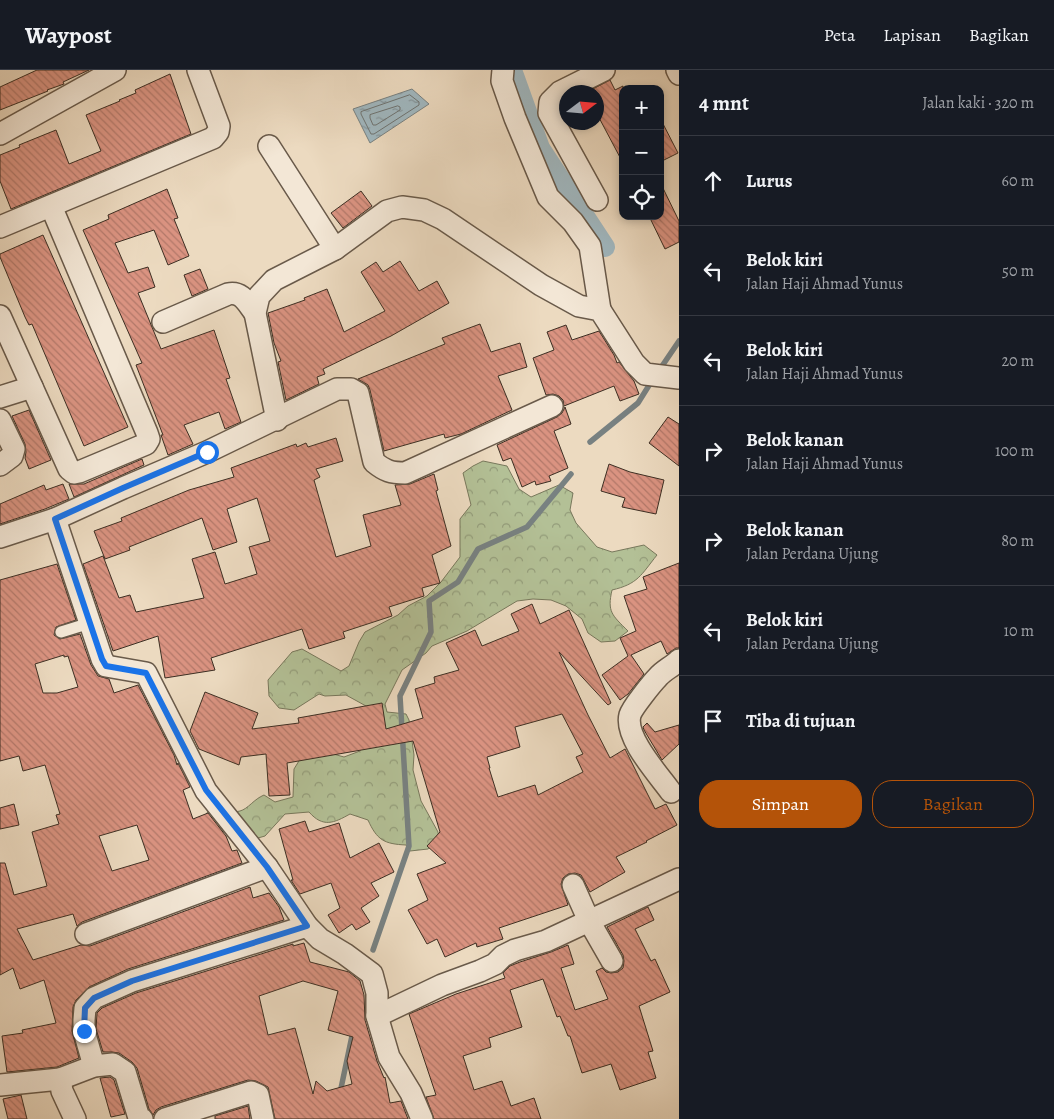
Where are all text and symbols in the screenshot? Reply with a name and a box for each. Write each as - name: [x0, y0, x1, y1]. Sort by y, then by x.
- text: Waypost: [25, 19, 112, 51]
- text: Peta: [824, 23, 855, 47]
- text: Lapisan: [883, 23, 941, 47]
- text: Bagikan: [969, 23, 1029, 47]
- north arrow: [559, 85, 604, 130]
- map controls: [619, 85, 664, 220]
- button: +: [619, 85, 664, 130]
- text: 4 mnt: [699, 89, 749, 117]
- text: Jalan kaki · 320 m: [922, 92, 1034, 114]
- button: −: [619, 130, 664, 175]
- icon: ahead: [699, 167, 727, 195]
- text: Lurus: [746, 168, 792, 194]
- text: 60 m: [1002, 170, 1034, 192]
- button: locate: [619, 175, 664, 220]
- text: Belok kiri: [746, 247, 823, 273]
- icon: left: [699, 257, 727, 285]
- text: 50 m: [1002, 260, 1034, 282]
- text: Jalan Haji Ahmad Yunus: [746, 273, 903, 295]
- text: Belok kiri: [746, 337, 823, 363]
- icon: left: [699, 347, 727, 375]
- text: 20 m: [1001, 350, 1034, 372]
- text: Jalan Haji Ahmad Yunus: [746, 363, 903, 385]
- text: Belok kanan: [746, 427, 844, 453]
- icon: right: [699, 437, 727, 465]
- text: 100 m: [995, 440, 1034, 462]
- route start: [196, 441, 219, 464]
- text: Jalan Haji Ahmad Yunus: [746, 453, 903, 475]
- text: Belok kanan: [746, 517, 844, 543]
- icon: right: [699, 527, 727, 555]
- text: 80 m: [1001, 530, 1034, 552]
- text: Jalan Perdana Ujung: [746, 543, 879, 565]
- text: Belok kiri: [746, 607, 823, 633]
- icon: left: [699, 617, 727, 645]
- text: 10 m: [1004, 620, 1034, 642]
- text: Jalan Perdana Ujung: [746, 633, 879, 655]
- icon: arrive: [699, 707, 727, 735]
- text: Tiba di tujuan: [746, 708, 855, 734]
- button: Simpan: [699, 780, 862, 828]
- button: Bagikan: [872, 780, 1034, 828]
- route end: [73, 1020, 96, 1043]

